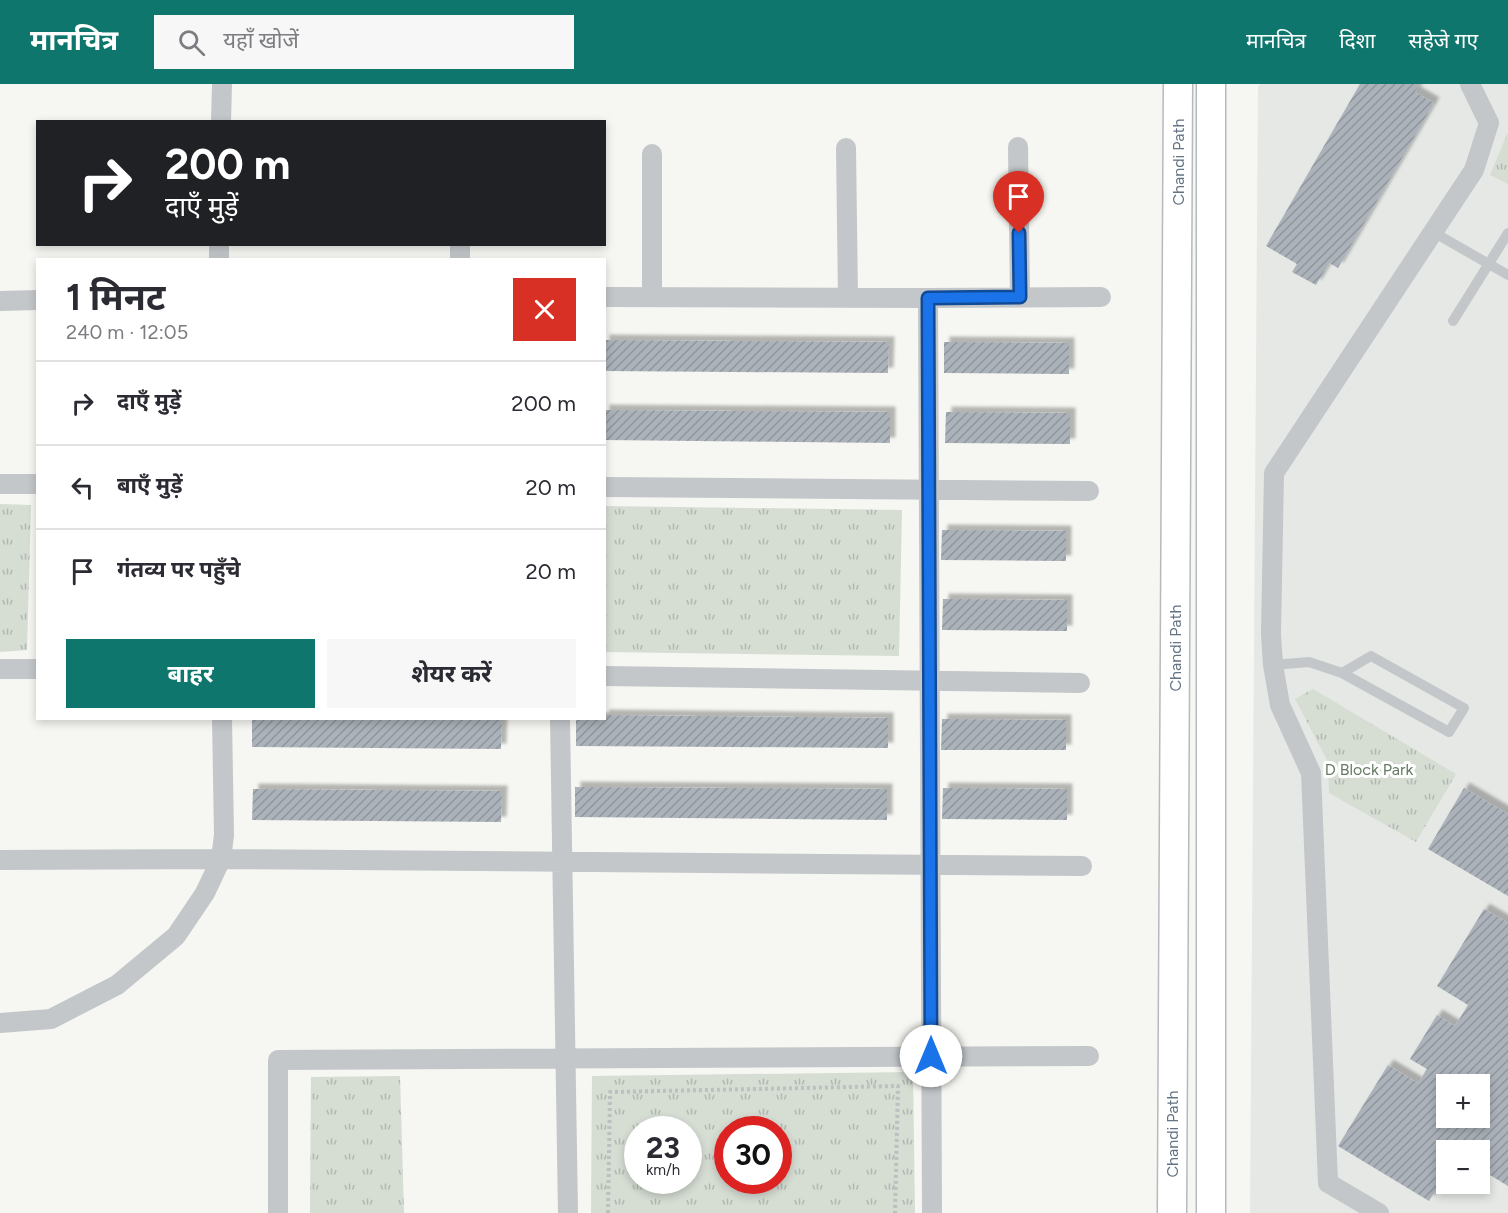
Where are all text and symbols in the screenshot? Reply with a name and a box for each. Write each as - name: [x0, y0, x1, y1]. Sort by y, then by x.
- search box: [154, 15, 574, 69]
- text: मानचित्र: [30, 23, 118, 57]
- icon: search: [175, 26, 208, 59]
- text: यहाँ खोजें: [223, 27, 299, 54]
- text: मानचित्र: [1246, 28, 1306, 53]
- text: दिशा: [1339, 28, 1375, 53]
- text: सहेजे गए: [1408, 28, 1478, 53]
- street label: Chandi Path: [1169, 119, 1188, 205]
- text: 200 m: [165, 139, 290, 190]
- icon: right: [66, 144, 144, 222]
- pin: [993, 171, 1044, 233]
- icon: arrive: [1002, 180, 1035, 213]
- text: दाएँ मुड़ें: [165, 190, 239, 223]
- text: 1 मिनट: [66, 276, 165, 319]
- button: close: [513, 278, 576, 341]
- text: 240 m · 12:05: [66, 320, 188, 344]
- icon: right: [66, 387, 99, 420]
- text: दाएँ मुड़ें: [117, 388, 181, 415]
- text: 200 m: [511, 390, 576, 417]
- icon: left: [66, 471, 99, 504]
- text: बाएँ मुड़ें: [117, 472, 183, 499]
- text: 20 m: [525, 474, 576, 501]
- icon: arrive: [66, 555, 99, 588]
- text: गंतव्य पर पहुँचे: [117, 556, 241, 583]
- text: 20 m: [525, 558, 576, 585]
- street label: Chandi Path: [1166, 605, 1185, 691]
- button: बाहर: [66, 639, 315, 708]
- button: शेयर करें: [327, 639, 576, 708]
- park label: D Block Park: [1325, 760, 1413, 779]
- position arrow: [899, 1024, 963, 1088]
- map controls: [1436, 1074, 1490, 1194]
- button: +: [1436, 1074, 1490, 1128]
- street label: Chandi Path: [1163, 1091, 1182, 1177]
- speed limit sign: 30: [714, 1116, 792, 1194]
- text: 23: [646, 1129, 680, 1166]
- button: −: [1436, 1140, 1490, 1194]
- text: km/h: [646, 1161, 680, 1179]

